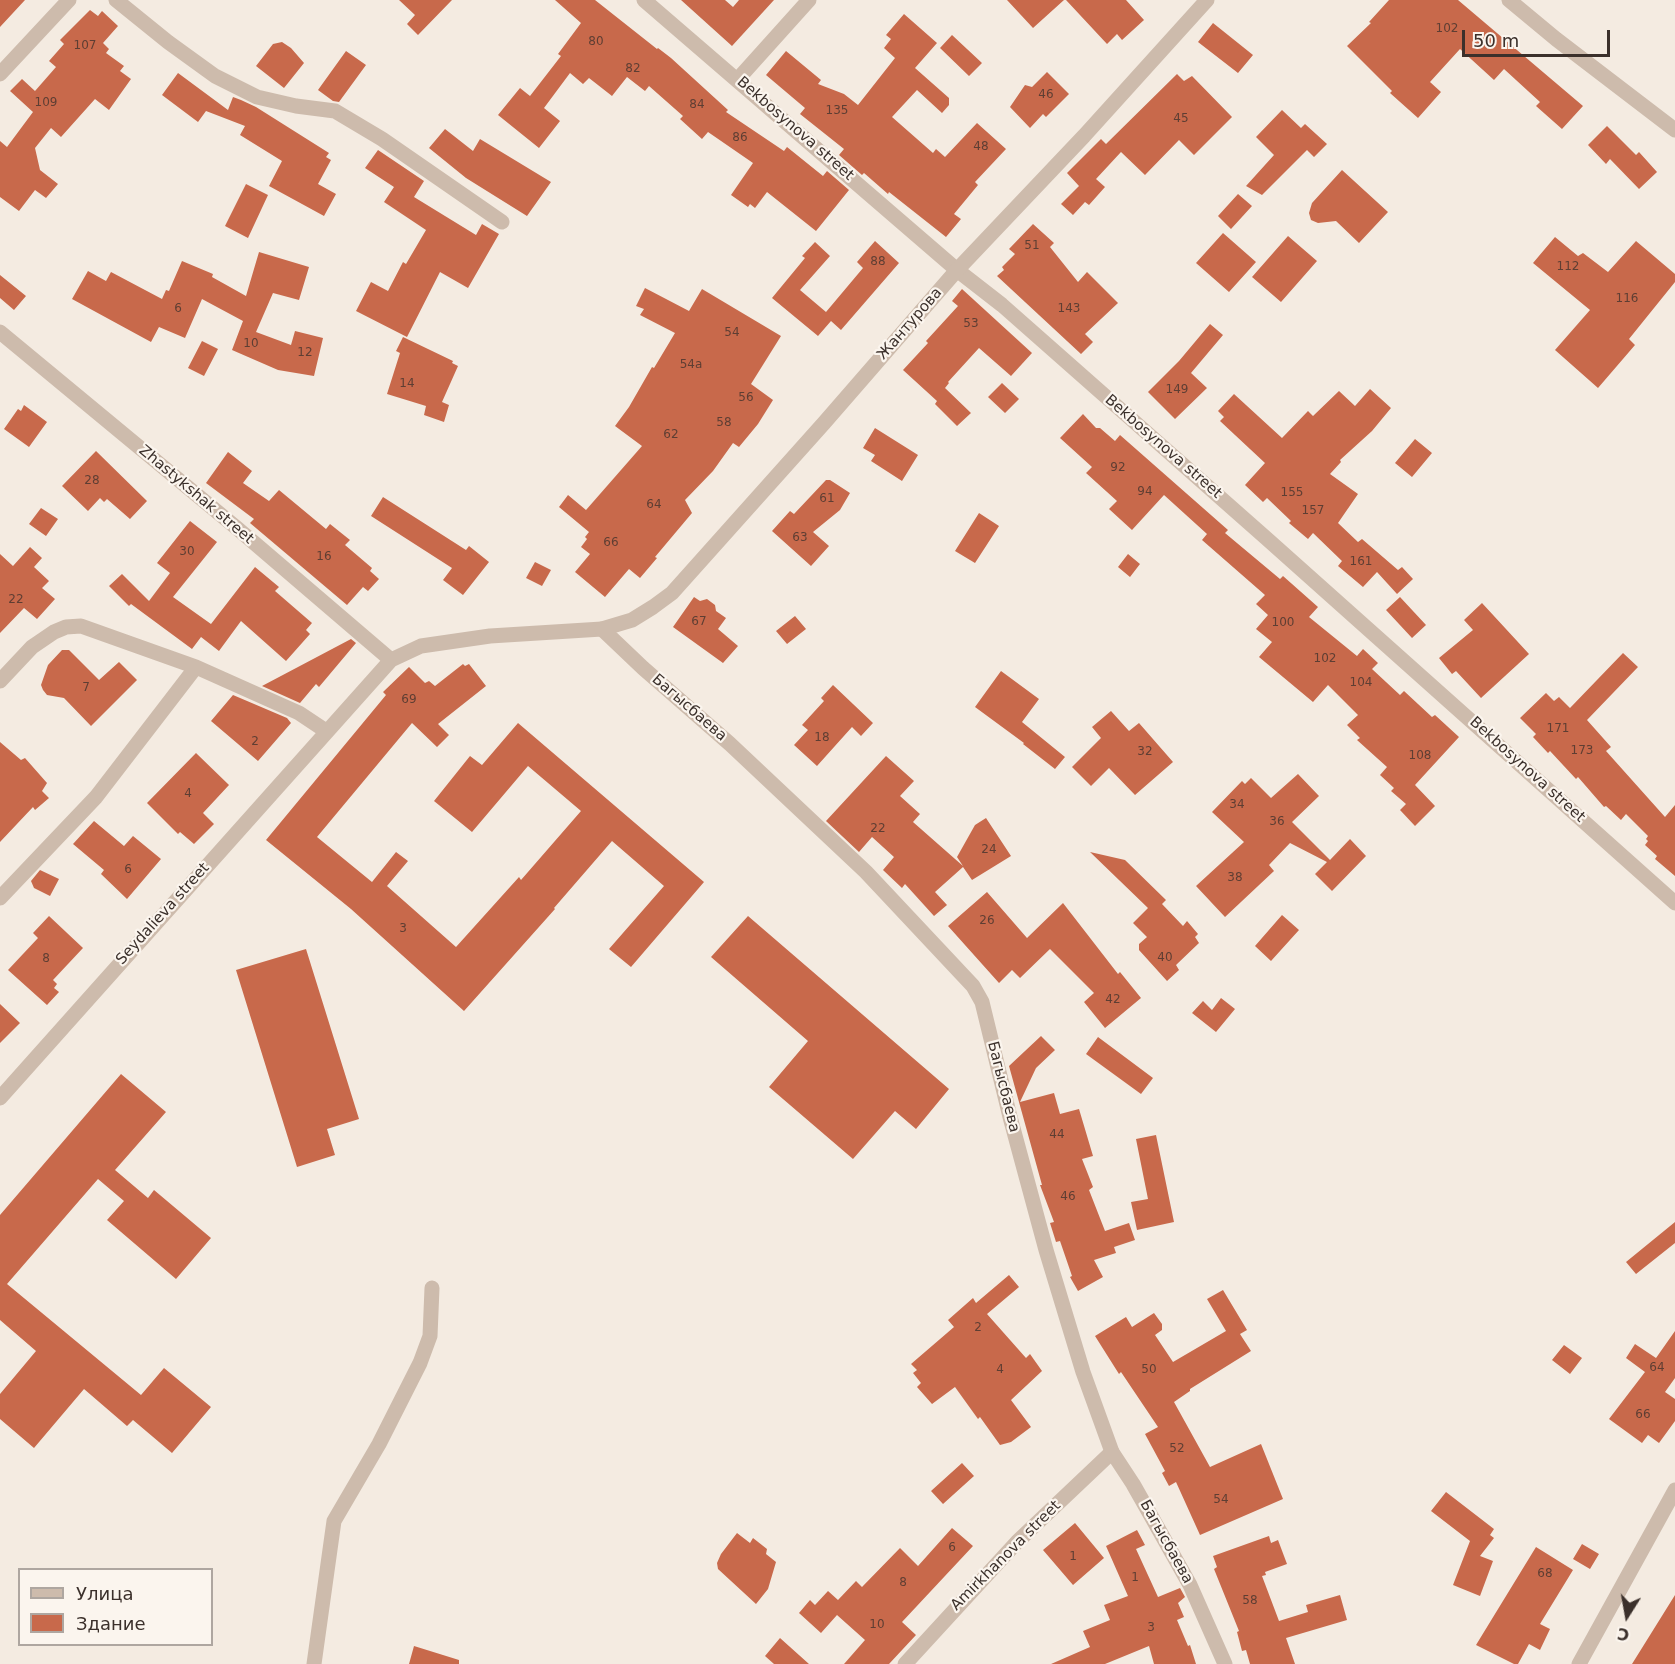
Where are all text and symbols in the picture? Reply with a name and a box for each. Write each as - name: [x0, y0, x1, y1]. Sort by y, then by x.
- scale bar: [1465, 18, 1614, 56]
- house number: 102: [1436, 22, 1458, 36]
- text: 50 m: [1473, 30, 1519, 51]
- house number: 80: [588, 35, 604, 49]
- house number: 107: [74, 39, 96, 53]
- house number: 82: [625, 62, 641, 76]
- street label: Bekbosynova street: [733, 73, 857, 185]
- house number: 46: [1038, 88, 1054, 102]
- house number: 109: [35, 96, 57, 110]
- house number: 84: [689, 98, 705, 112]
- house number: 135: [826, 104, 848, 118]
- house number: 45: [1173, 112, 1189, 126]
- house number: 86: [732, 131, 748, 145]
- house number: 48: [973, 140, 989, 154]
- house number: 51: [1024, 239, 1040, 253]
- house number: 88: [870, 255, 886, 269]
- house number: 112: [1557, 260, 1579, 274]
- street label: Жантурова: [874, 284, 946, 364]
- house number: 116: [1616, 292, 1638, 306]
- house number: 6: [174, 302, 182, 316]
- house number: 143: [1058, 302, 1080, 316]
- house number: 53: [963, 317, 979, 331]
- house number: 54: [724, 326, 740, 340]
- house number: 10: [243, 337, 259, 351]
- house number: 12: [297, 346, 313, 360]
- house number: 54а: [680, 358, 702, 372]
- house number: 14: [399, 377, 415, 391]
- house number: 149: [1166, 383, 1188, 397]
- house number: 56: [738, 391, 754, 405]
- street label: Bekbosynova street: [1101, 391, 1225, 503]
- house number: 58: [716, 416, 732, 430]
- house number: 62: [663, 428, 679, 442]
- street label: Zhastykshak street: [135, 442, 257, 548]
- house number: 92: [1110, 461, 1126, 475]
- house number: 28: [84, 474, 100, 488]
- house number: 94: [1137, 485, 1153, 499]
- house number: 155: [1281, 486, 1303, 500]
- house number: 61: [819, 492, 835, 506]
- house number: 64: [646, 498, 662, 512]
- house number: 157: [1302, 504, 1324, 518]
- house number: 63: [792, 531, 808, 545]
- house number: 66: [603, 536, 619, 550]
- house number: 30: [179, 545, 195, 559]
- house number: 16: [316, 550, 332, 564]
- house number: 161: [1350, 555, 1372, 569]
- house number: 22: [8, 593, 24, 607]
- house number: 67: [691, 615, 707, 629]
- house number: 100: [1272, 616, 1294, 630]
- house number: 102: [1314, 652, 1336, 666]
- street label: Багысбаева: [648, 671, 730, 745]
- house number: 104: [1350, 676, 1372, 690]
- house number: 7: [82, 681, 90, 695]
- house number: 69: [401, 693, 417, 707]
- street label: Bekbosynova street: [1466, 713, 1588, 827]
- house number: 171: [1547, 722, 1569, 736]
- house number: 18: [814, 731, 830, 745]
- house number: 2: [251, 735, 259, 749]
- house number: 173: [1571, 744, 1593, 758]
- house number: 32: [1137, 745, 1153, 759]
- house number: 108: [1409, 749, 1431, 763]
- house number: 4: [184, 787, 192, 801]
- house number: 34: [1229, 798, 1245, 812]
- house number: 36: [1269, 815, 1285, 829]
- house number: 22: [870, 822, 886, 836]
- house number: 24: [981, 843, 997, 857]
- street label: Seydalieva street: [113, 859, 213, 969]
- house number: 6: [124, 863, 132, 877]
- house number: 38: [1227, 871, 1243, 885]
- house number: 26: [979, 914, 995, 928]
- house number: 3: [399, 922, 407, 936]
- house number: 40: [1157, 951, 1173, 965]
- house number: 8: [42, 952, 50, 966]
- house number: 42: [1105, 993, 1121, 1007]
- street label: Багысбаева: [983, 1040, 1023, 1134]
- house number: 44: [1049, 1128, 1065, 1142]
- house number: 46: [1060, 1190, 1076, 1204]
- house number: 2: [974, 1321, 982, 1335]
- house number: 64: [1649, 1361, 1665, 1375]
- house number: 4: [996, 1363, 1004, 1377]
- house number: 50: [1141, 1363, 1157, 1377]
- house number: 66: [1635, 1408, 1651, 1422]
- house number: 52: [1169, 1442, 1185, 1456]
- house number: 54: [1213, 1493, 1229, 1507]
- street label: Amirkhanova street: [947, 1497, 1065, 1615]
- street label: Багысбаева: [1136, 1497, 1196, 1587]
- house number: 6: [948, 1541, 956, 1555]
- house number: 1: [1069, 1550, 1077, 1564]
- house number: 68: [1537, 1567, 1553, 1581]
- legend: [18, 1568, 213, 1646]
- house number: 1: [1131, 1571, 1139, 1585]
- house number: 8: [899, 1576, 907, 1590]
- text: Улица: [76, 1583, 133, 1604]
- north arrow: [1597, 1586, 1657, 1646]
- house number: 58: [1242, 1594, 1258, 1608]
- text: Здание: [76, 1613, 146, 1634]
- house number: 10: [869, 1618, 885, 1632]
- house number: 3: [1147, 1621, 1155, 1635]
- text: С: [1616, 1624, 1631, 1645]

